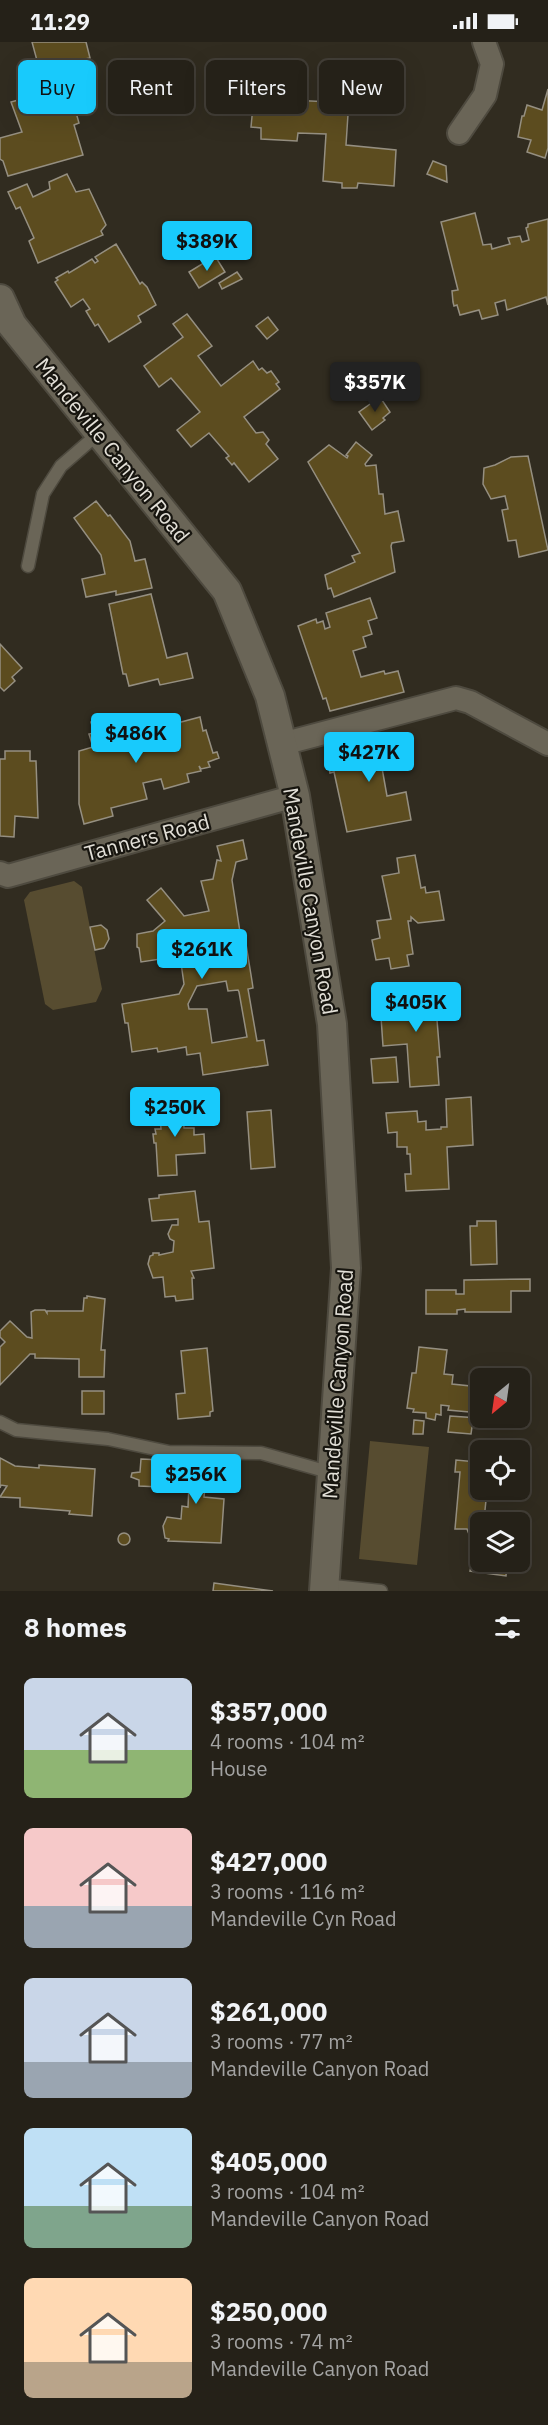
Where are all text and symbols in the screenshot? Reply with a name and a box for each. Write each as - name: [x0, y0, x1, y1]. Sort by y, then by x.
- text: 11:29: [30, 7, 90, 36]
- chip: Buy: [18, 60, 96, 114]
- chip: Rent: [108, 60, 194, 114]
- chip: Filters: [206, 60, 307, 114]
- chip: New: [319, 60, 404, 114]
- pin: $389K: [165, 221, 249, 272]
- text: $389K: [176, 227, 238, 254]
- street label: Mandeville Canyon Road: [30, 352, 196, 548]
- pin: $357K: [333, 362, 417, 413]
- text: $357K: [344, 368, 406, 395]
- pin: $486K: [94, 713, 178, 764]
- text: $486K: [105, 719, 167, 746]
- pin: $427K: [327, 732, 411, 783]
- text: $427K: [338, 738, 400, 765]
- street label: Mandeville Canyon Road: [277, 785, 345, 1017]
- street label: Tanners Road: [81, 807, 213, 867]
- pin: $261K: [160, 929, 244, 980]
- text: $261K: [171, 935, 233, 962]
- pin: $405K: [374, 982, 458, 1033]
- text: $405K: [385, 988, 447, 1015]
- pin: $250K: [133, 1087, 217, 1138]
- text: $250K: [144, 1093, 206, 1120]
- street label: Mandeville Canyon Road: [315, 1268, 359, 1500]
- north arrow: [470, 1368, 530, 1428]
- map controls: [470, 1368, 530, 1572]
- button: locate: [470, 1440, 530, 1500]
- pin: $256K: [154, 1454, 238, 1505]
- text: $256K: [165, 1460, 227, 1487]
- button: layers: [470, 1512, 530, 1572]
- text: 8 homes: [24, 1610, 127, 1644]
- icon: filters: [491, 1611, 524, 1644]
- text: $357,000: [210, 1694, 327, 1728]
- icon: home: [72, 1702, 144, 1774]
- text: 4 rooms · 104 m²: [210, 1728, 365, 1755]
- text: House: [210, 1755, 267, 1782]
- text: $427,000: [210, 1844, 327, 1878]
- icon: home: [72, 1852, 144, 1924]
- text: 3 rooms · 116 m²: [210, 1878, 365, 1905]
- text: Mandeville Cyn Road: [210, 1905, 396, 1932]
- text: $261,000: [210, 1994, 327, 2028]
- icon: home: [72, 2002, 144, 2074]
- text: 3 rooms · 77 m²: [210, 2028, 353, 2055]
- text: Mandeville Canyon Road: [210, 2055, 429, 2082]
- text: $405,000: [210, 2144, 327, 2178]
- icon: home: [72, 2152, 144, 2224]
- text: 3 rooms · 104 m²: [210, 2178, 365, 2205]
- text: Mandeville Canyon Road: [210, 2205, 429, 2232]
- text: $250,000: [210, 2294, 327, 2328]
- icon: home: [72, 2302, 144, 2374]
- text: 3 rooms · 74 m²: [210, 2328, 353, 2355]
- text: Mandeville Canyon Road: [210, 2355, 429, 2382]

